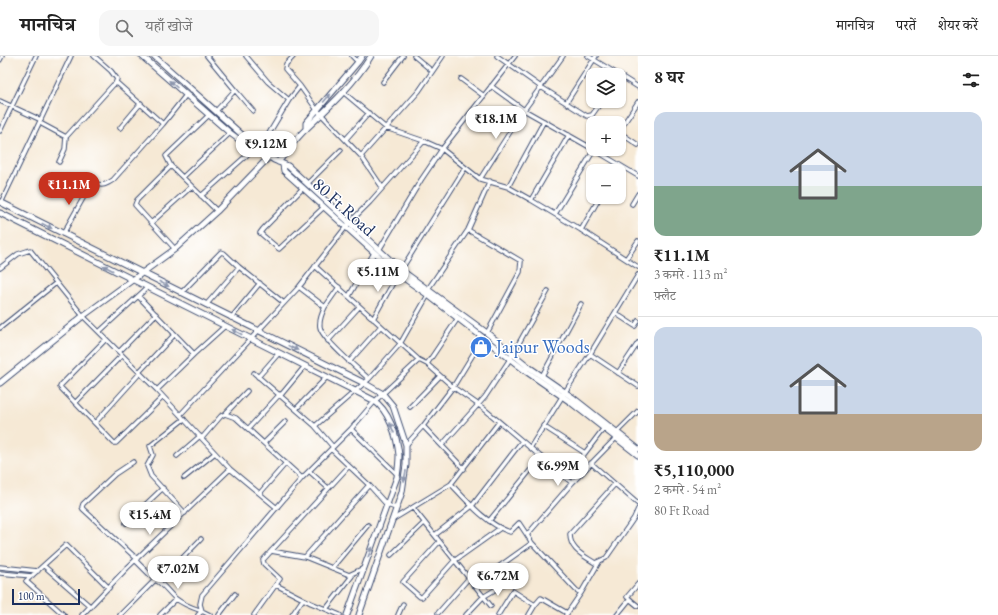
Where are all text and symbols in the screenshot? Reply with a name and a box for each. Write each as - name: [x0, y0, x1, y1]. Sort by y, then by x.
- search box: [99, 10, 379, 46]
- text: मानचित्र: [20, 12, 75, 37]
- text: यहाँ खोजें: [145, 16, 192, 35]
- text: मानचित्र: [836, 16, 874, 34]
- text: परतें: [896, 16, 916, 34]
- text: शेयर करें: [938, 16, 978, 34]
- icon: search: [113, 17, 135, 39]
- text: 8 घर: [654, 66, 684, 88]
- map controls: [586, 68, 626, 204]
- button: layers: [586, 68, 626, 108]
- icon: filters: [960, 69, 982, 91]
- one-way arrow: [168, 79, 178, 89]
- one-way arrow: [323, 93, 332, 103]
- pin: ₹18.1M: [463, 106, 529, 140]
- text: ₹18.1M: [475, 110, 517, 127]
- button: +: [586, 116, 626, 156]
- pin: ₹9.12M: [233, 131, 299, 165]
- text: ₹9.12M: [245, 135, 287, 152]
- icon: home: [782, 138, 854, 210]
- button: −: [586, 164, 626, 204]
- pin: ₹11.1M: [36, 172, 102, 206]
- street label: 80 Ft Road: [308, 172, 381, 241]
- text: ₹11.1M: [48, 176, 90, 193]
- one-way arrow: [42, 223, 53, 229]
- text: ₹11.1M: [654, 244, 710, 266]
- pin: ₹5.11M: [345, 259, 411, 293]
- text: ₹5.11M: [357, 263, 399, 280]
- one-way arrow: [103, 264, 114, 271]
- text: 3 कमरे · 113 m²: [654, 266, 727, 283]
- one-way arrow: [158, 281, 169, 287]
- text: फ़्लैट: [654, 287, 676, 304]
- one-way arrow: [231, 329, 243, 335]
- shop icon: Jaipur Woods: [468, 334, 494, 360]
- place label: Jaipur Woods: [494, 335, 590, 358]
- one-way arrow: [287, 345, 298, 351]
- icon: home: [782, 353, 854, 425]
- one-way arrow: [389, 422, 395, 433]
- pin: ₹6.99M: [525, 453, 591, 487]
- text: ₹6.99M: [537, 457, 579, 474]
- text: ₹5,110,000: [654, 459, 734, 481]
- one-way arrow: [401, 470, 407, 482]
- text: 2 कमरे · 54 m²: [654, 481, 721, 498]
- pin: ₹15.4M: [117, 502, 183, 536]
- text: 80 Ft Road: [654, 502, 709, 519]
- text: ₹15.4M: [129, 506, 171, 523]
- one-way arrow: [367, 546, 373, 558]
- pin: ₹7.02M: [145, 556, 211, 590]
- text: ₹7.02M: [157, 560, 199, 577]
- pin: ₹6.72M: [465, 563, 531, 597]
- text: ₹6.72M: [477, 567, 519, 584]
- scale bar: [12, 587, 80, 606]
- text: 100 m: [18, 589, 45, 603]

